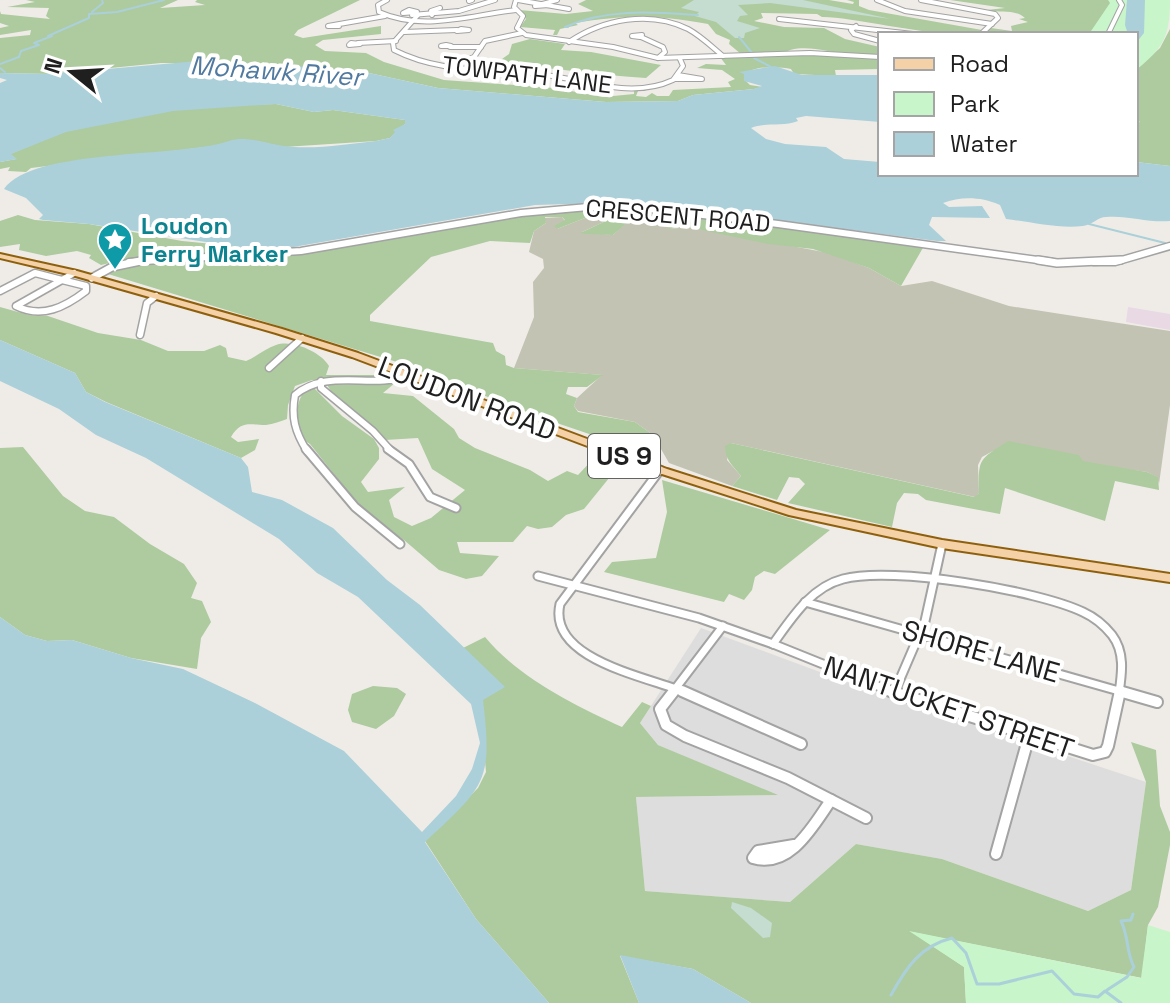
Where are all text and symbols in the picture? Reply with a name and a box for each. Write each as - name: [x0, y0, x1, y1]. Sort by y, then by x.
- north arrow: [32, 32, 112, 112]
- legend: [878, 32, 1138, 176]
- water label: Mohawk River: [189, 48, 366, 94]
- text: Road: [950, 48, 1009, 79]
- street label: TOWPATH LANE: [441, 49, 613, 100]
- text: N: [37, 54, 69, 77]
- text: Park: [950, 88, 1000, 119]
- text: Water: [950, 128, 1018, 159]
- street label: CRESCENT ROAD: [584, 192, 772, 239]
- place label: Loudon Ferry Marker: [141, 210, 288, 269]
- place icon: Loudon Ferry Marker: [96, 221, 134, 271]
- street label: LOUDON ROAD: [373, 348, 561, 448]
- road number: US 9: [588, 434, 660, 478]
- street label: SHORE LANE: [898, 611, 1064, 691]
- street label: NANTUCKET STREET: [819, 647, 1079, 767]

